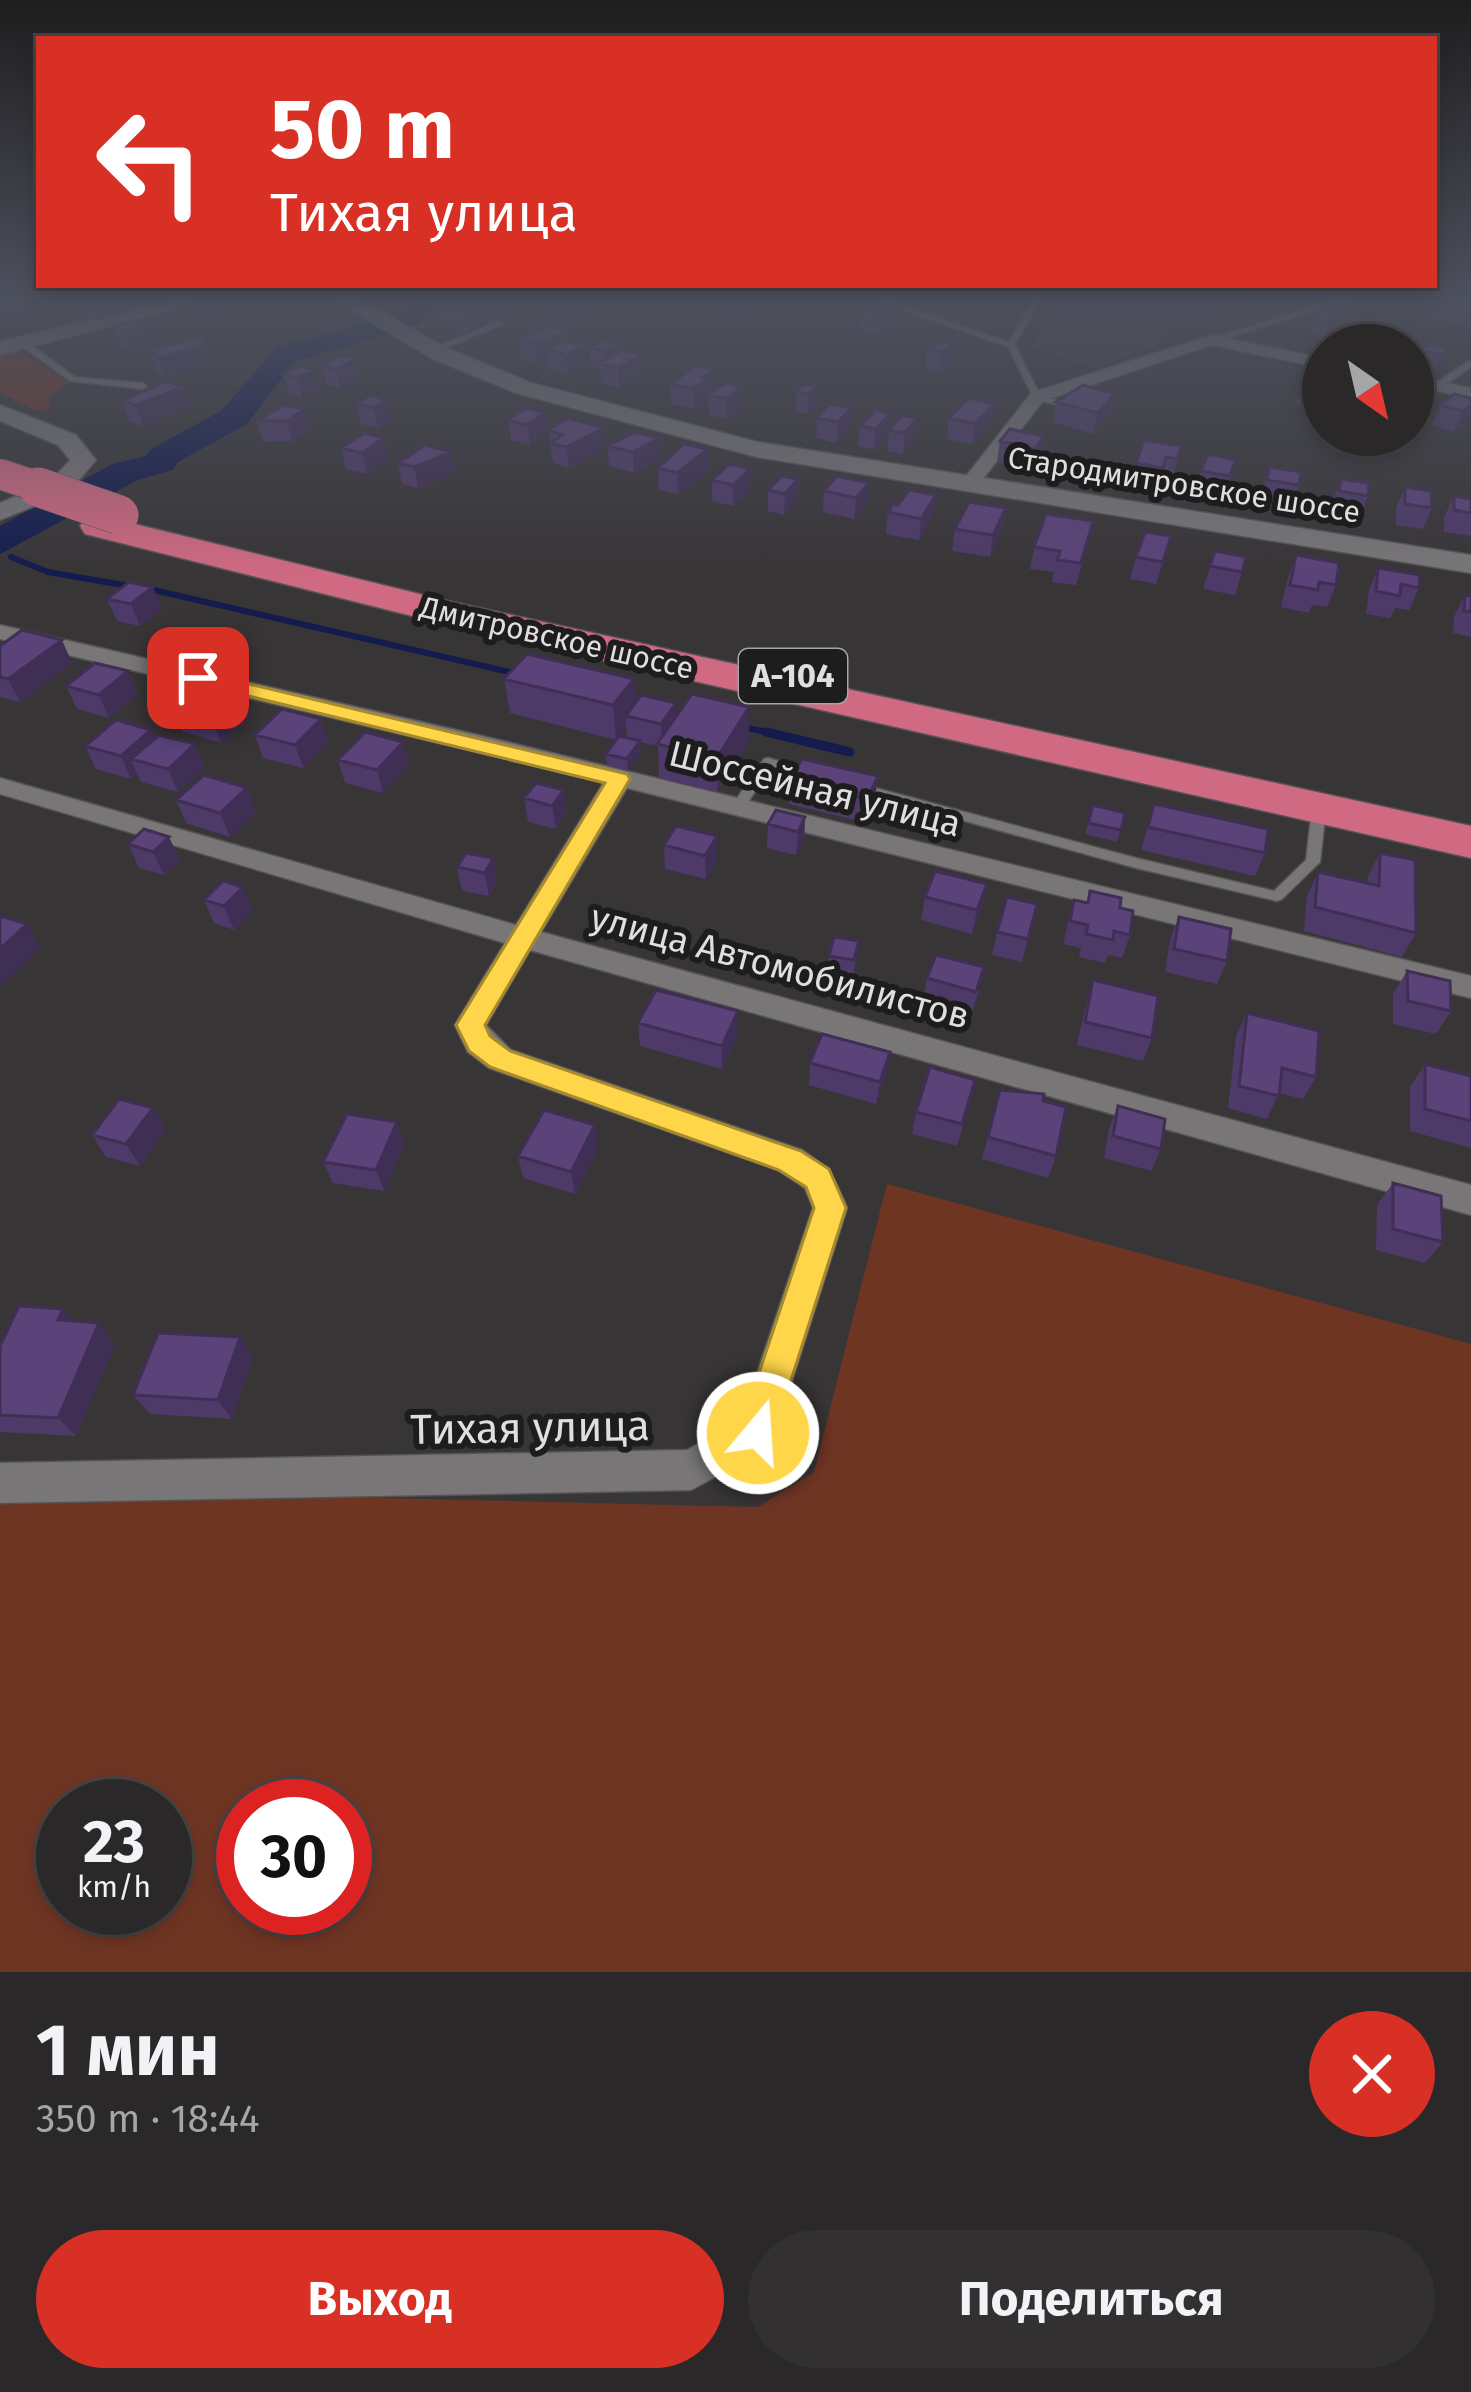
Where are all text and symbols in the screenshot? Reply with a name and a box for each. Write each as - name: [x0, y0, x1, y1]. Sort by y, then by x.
- text: 50 m: [270, 79, 455, 180]
- icon: left: [72, 84, 228, 240]
- text: Тихая улица: [270, 181, 578, 245]
- north arrow: [1302, 324, 1434, 456]
- map controls: [1302, 324, 1434, 456]
- street label: Стародмитровское шоссе: [1005, 439, 1363, 531]
- street label: Дмитровское шоссе: [416, 589, 697, 687]
- pin: [147, 627, 249, 729]
- icon: arrive: [165, 645, 231, 711]
- road number: А-104: [739, 649, 847, 703]
- street label: Шоссейная улица: [665, 731, 965, 847]
- street label: улица Автомобилистов: [586, 895, 974, 1039]
- position arrow: [695, 1370, 821, 1496]
- street label: Тихая улица: [410, 1401, 650, 1455]
- speed limit sign: 30: [216, 1779, 372, 1935]
- text: 23: [83, 1806, 145, 1878]
- text: km/h: [77, 1869, 151, 1905]
- text: 1 мин: [36, 2008, 220, 2094]
- button: close: [1309, 2011, 1435, 2137]
- text: 350 m · 18:44: [36, 2096, 260, 2142]
- button: Выход: [36, 2230, 724, 2368]
- button: Поделиться: [748, 2230, 1435, 2368]

